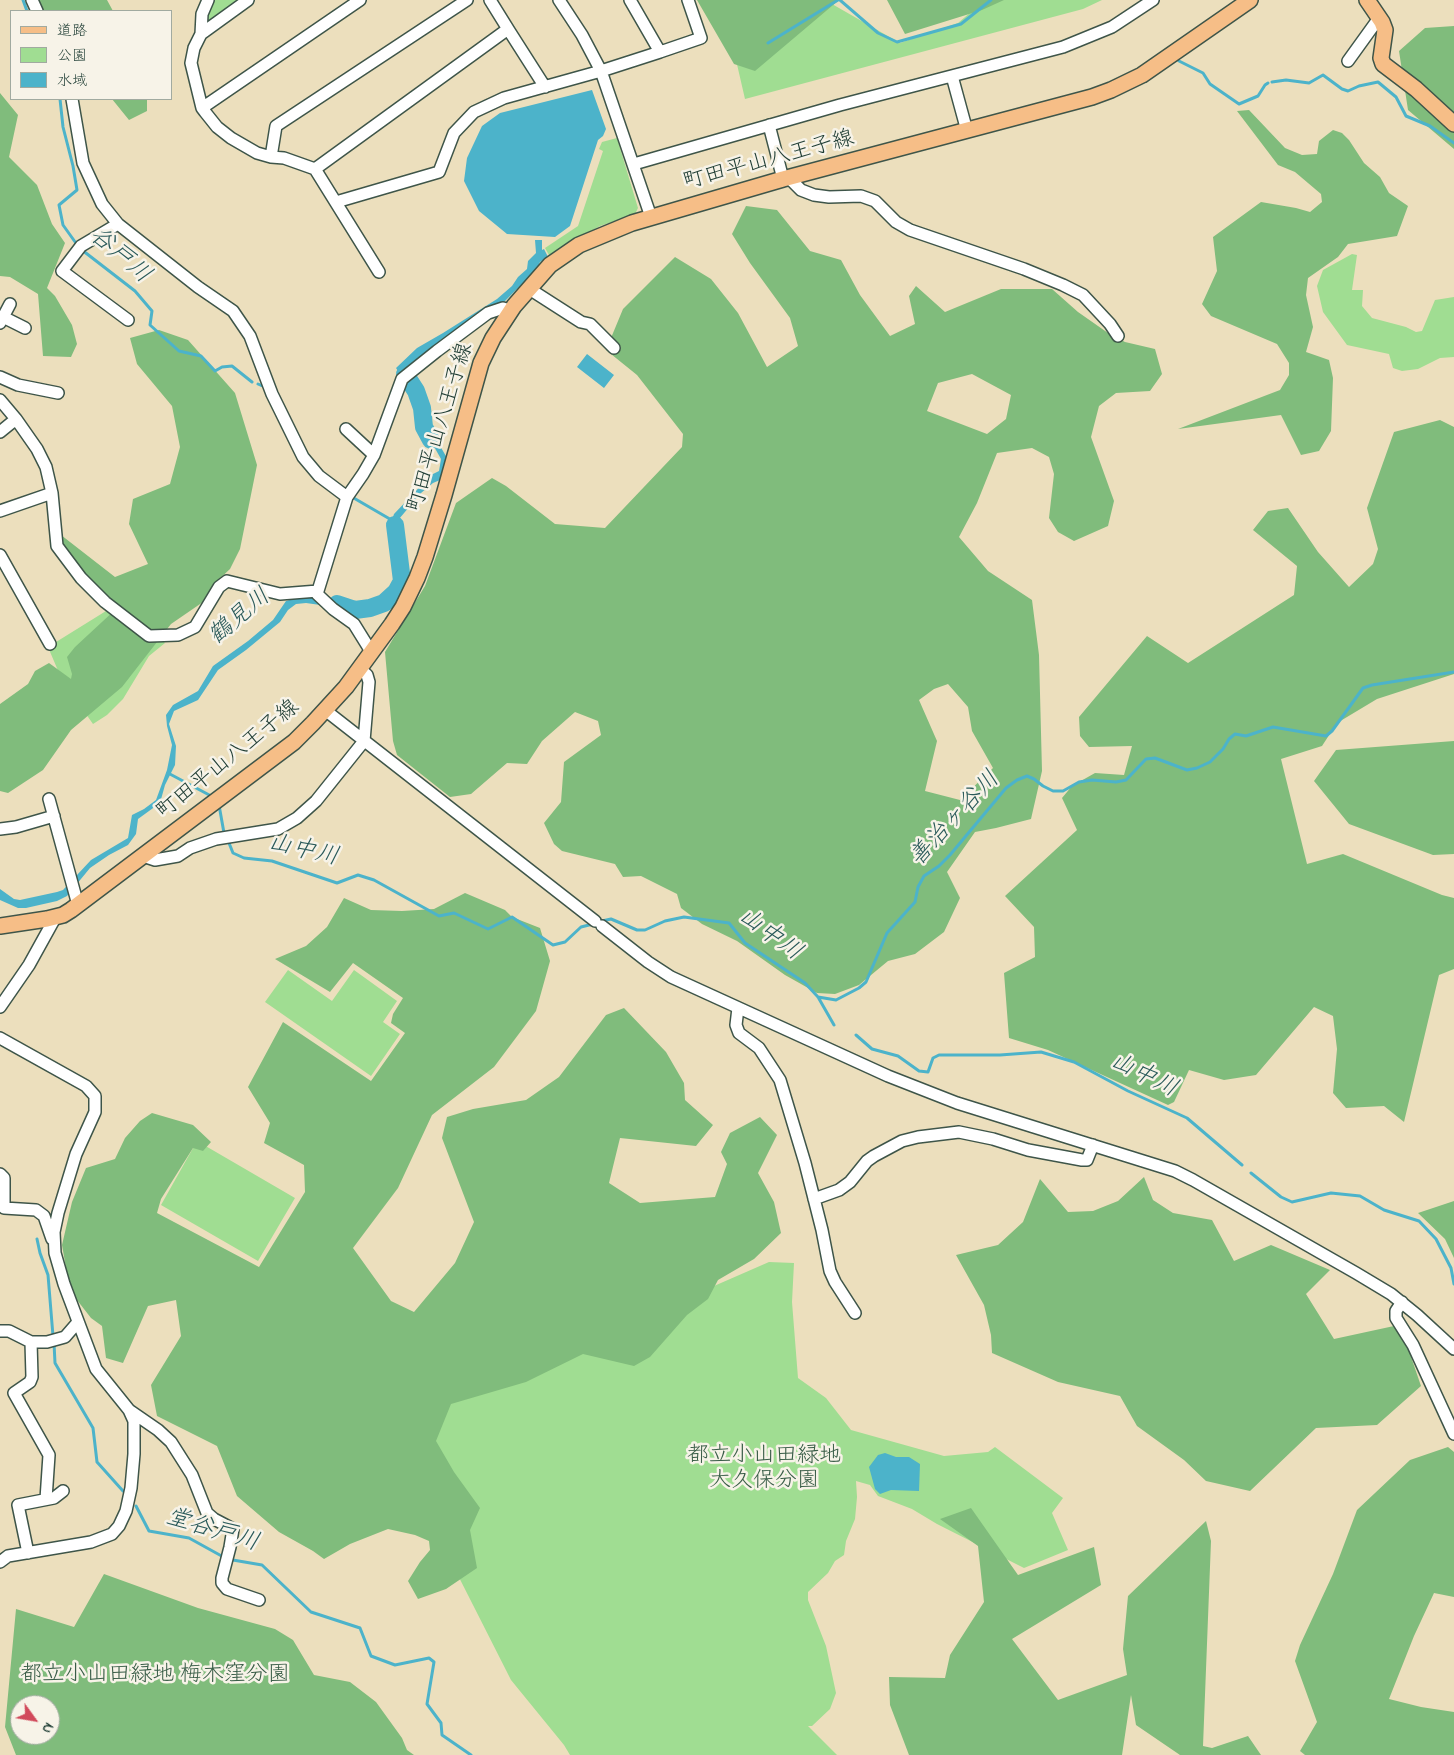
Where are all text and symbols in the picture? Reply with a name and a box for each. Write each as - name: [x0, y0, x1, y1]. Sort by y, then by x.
- legend: [10, 10, 172, 100]
- text: 道路: [57, 20, 87, 42]
- text: 公園: [57, 45, 87, 67]
- text: 水域: [57, 70, 87, 92]
- street label: 町田平山八王子線: [681, 126, 857, 198]
- water label: 谷戸川: [82, 223, 156, 291]
- street label: 町田平山八王子線: [404, 340, 480, 516]
- water label: 鶴見川: [204, 584, 278, 652]
- street label: 町田平山八王子線: [152, 695, 306, 827]
- water label: 善治ヶ谷川: [905, 766, 1007, 874]
- water label: 山中川: [265, 830, 341, 874]
- water label: 山中川: [731, 903, 807, 969]
- water label: 山中川: [1104, 1048, 1182, 1106]
- park label: 都立小山田緑地 大久保分園: [687, 1444, 841, 1495]
- water label: 堂谷戸川: [162, 1504, 262, 1560]
- park label: 都立小山田緑地 梅木窪分園: [20, 1663, 290, 1689]
- north arrow: [10, 1695, 60, 1745]
- text: N: [36, 1718, 59, 1737]

